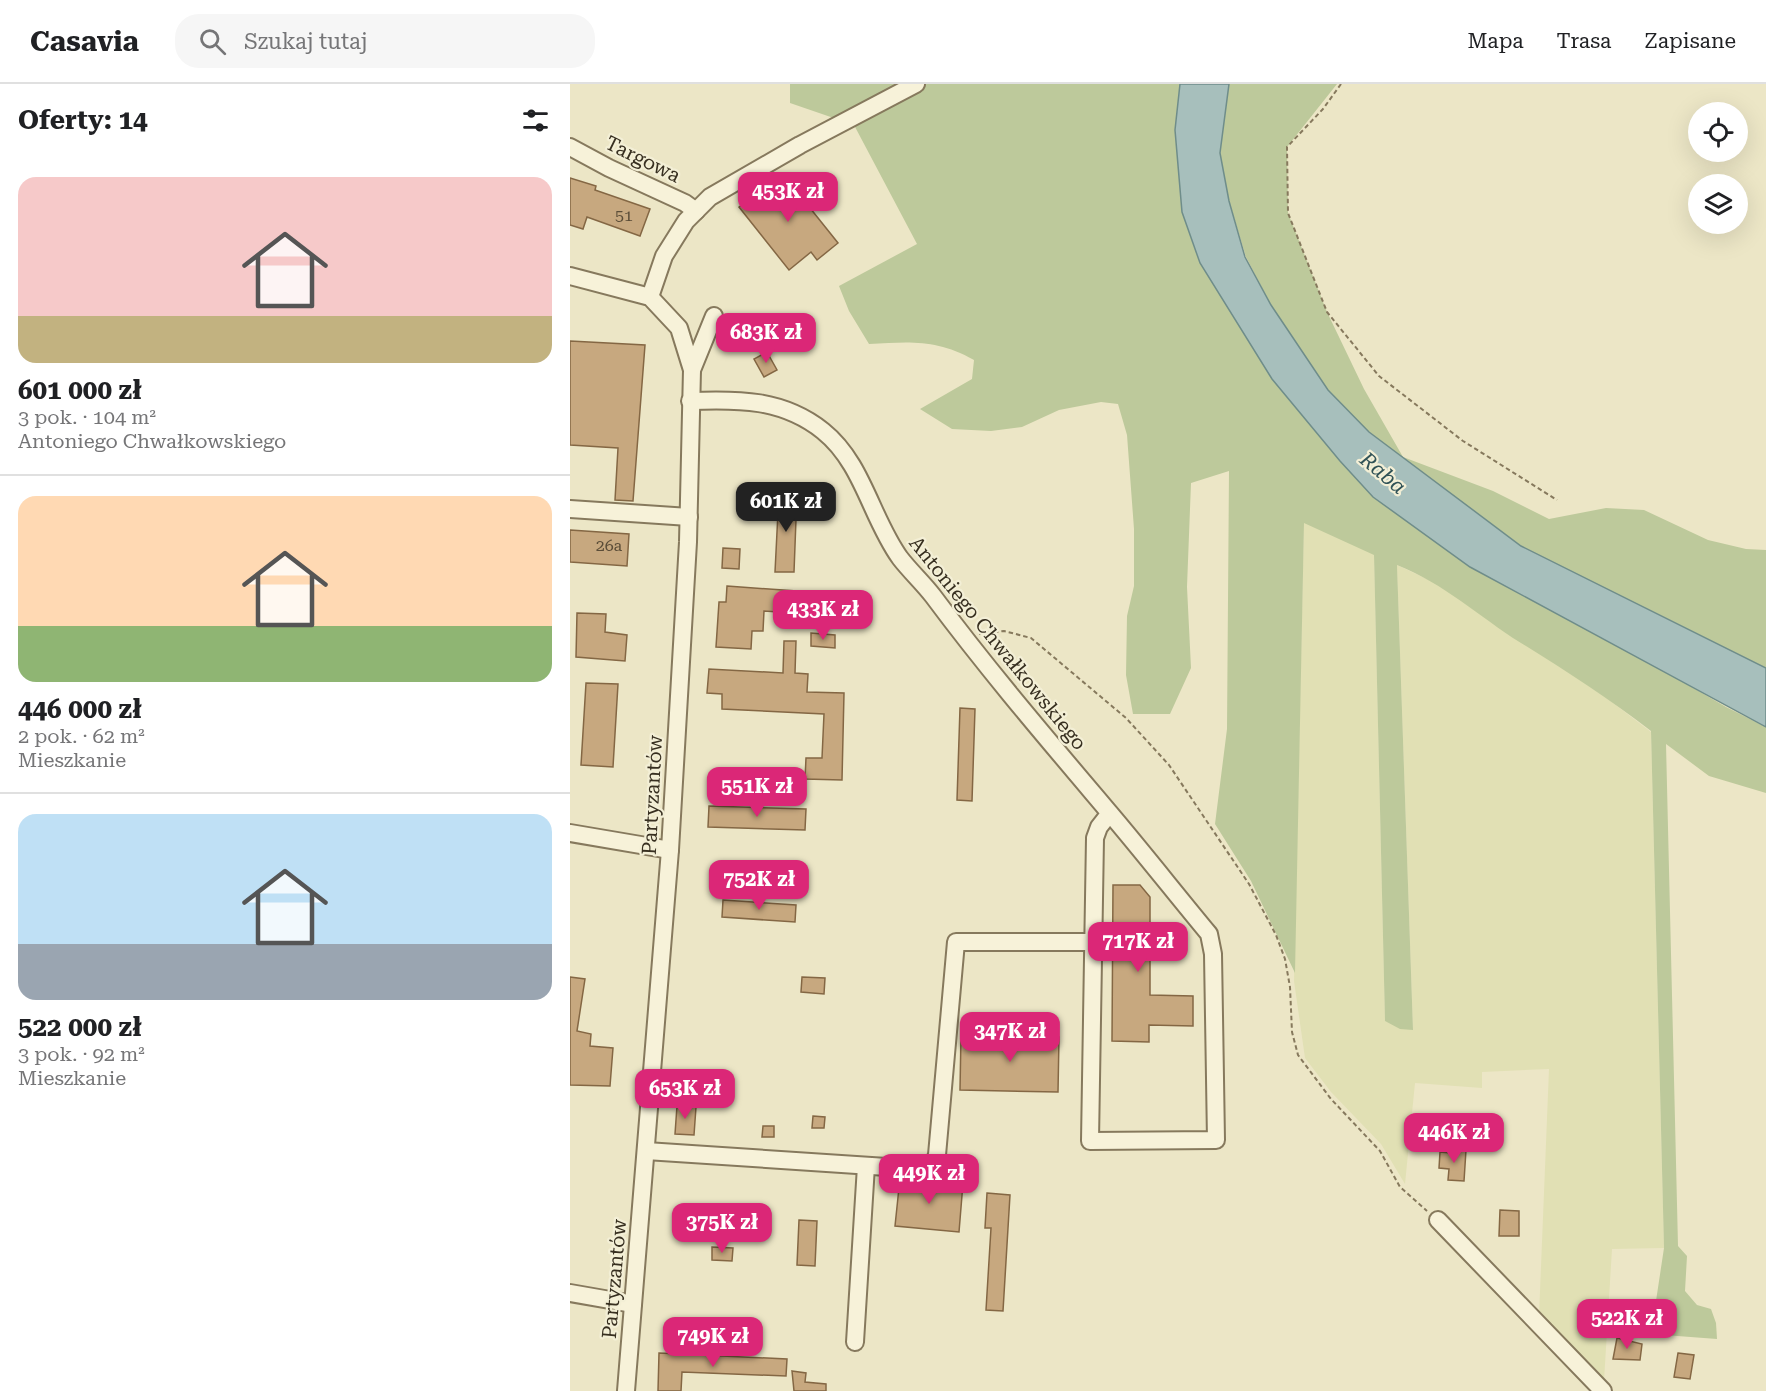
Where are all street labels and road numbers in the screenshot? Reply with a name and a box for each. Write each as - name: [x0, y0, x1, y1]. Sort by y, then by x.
- street label: Targowa: [601, 131, 685, 188]
- street label: Antoniego Chwałkowskiego: [904, 531, 1092, 755]
- street label: Partyzantów: [637, 734, 667, 856]
- street label: Partyzantów: [597, 1218, 631, 1340]

